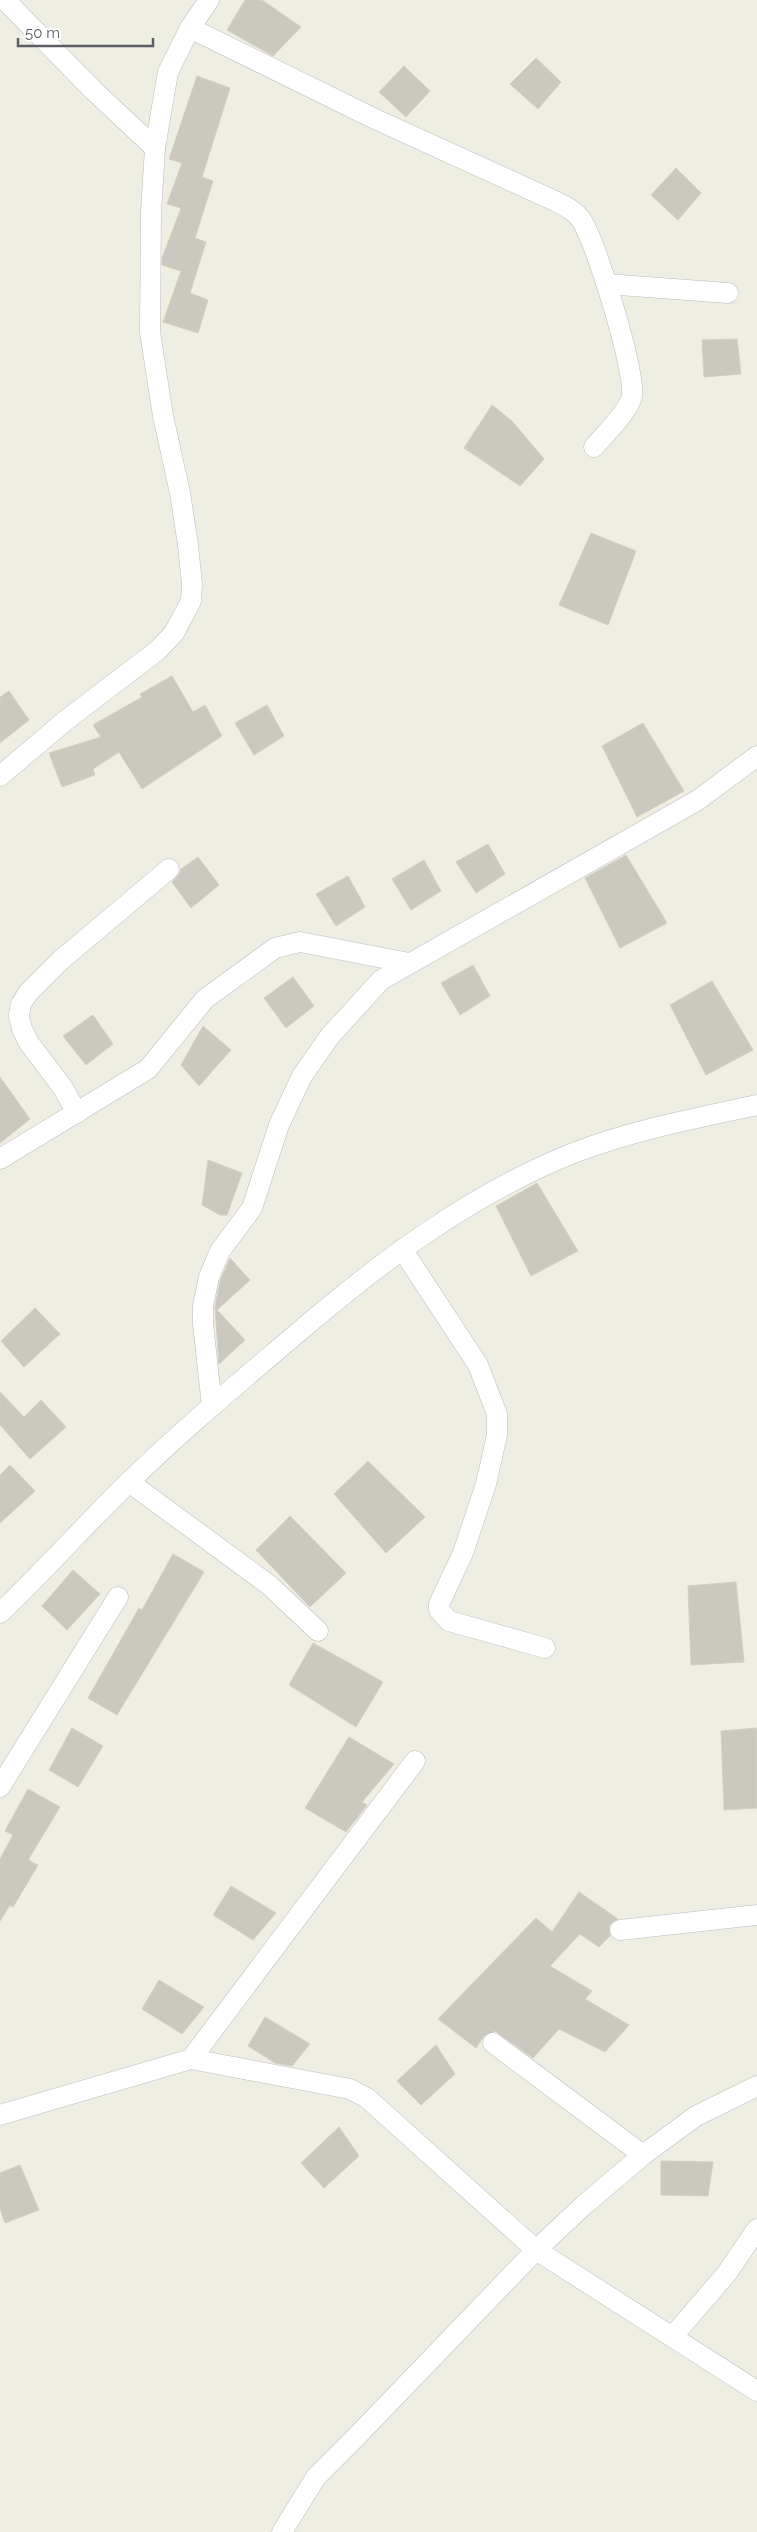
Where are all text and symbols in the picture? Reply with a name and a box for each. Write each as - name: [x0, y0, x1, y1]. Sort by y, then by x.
- scale bar: [18, 15, 152, 47]
- text: 50 m: [25, 24, 60, 42]

